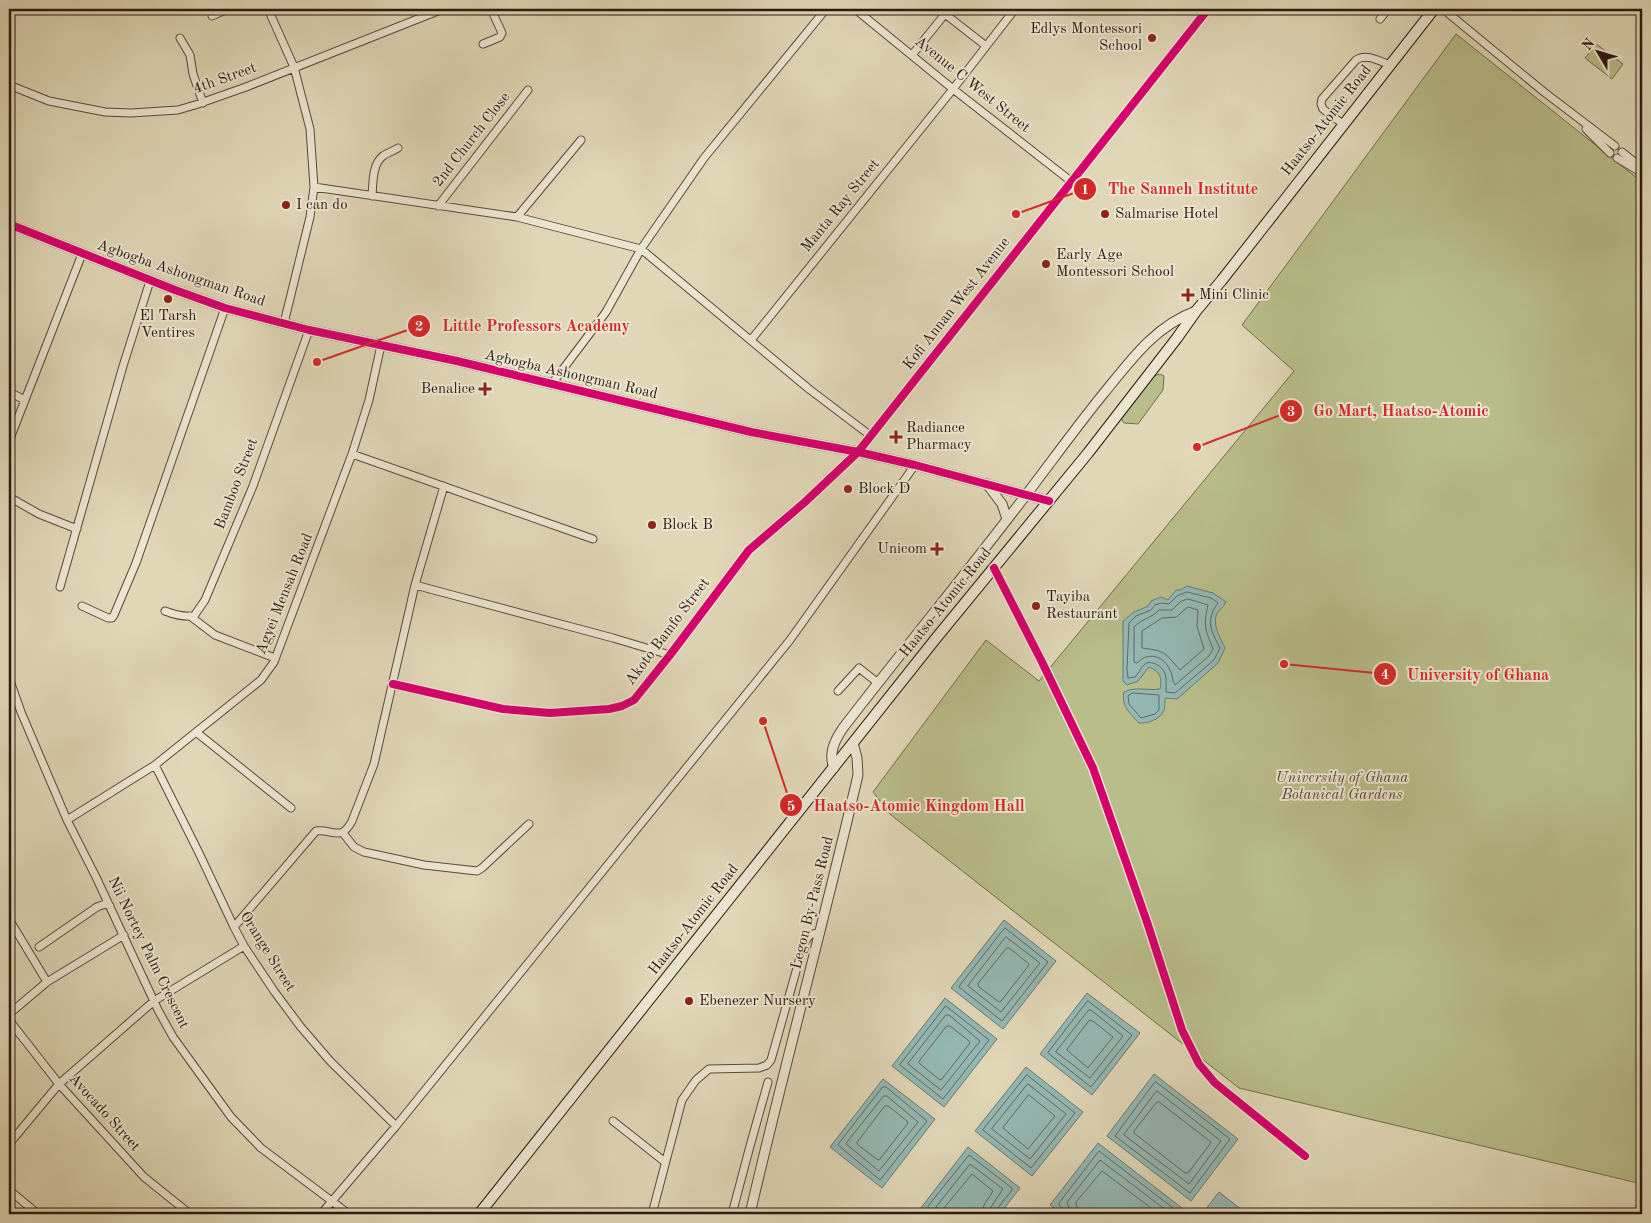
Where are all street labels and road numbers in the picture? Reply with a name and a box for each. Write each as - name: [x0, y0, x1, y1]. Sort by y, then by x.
- street label: Avenue C West Street: [912, 34, 1032, 136]
- street label: 4th Street: [191, 61, 259, 97]
- street label: Haatso-Atomic Road: [1279, 63, 1375, 179]
- street label: 2nd Church Close: [431, 90, 513, 190]
- street label: Manta Ray Street: [799, 157, 883, 255]
- street label: Kofi Annan West Avenue: [901, 235, 1013, 373]
- street label: Agbogba Ashongman Road: [95, 238, 267, 310]
- street label: Agbogba Ashongman Road: [483, 348, 659, 402]
- street label: Bamboo Street: [213, 436, 261, 532]
- street label: Agyei Mensah Road: [254, 531, 316, 657]
- street label: Haatso-Atomic Road: [897, 545, 995, 660]
- street label: Akoto Bamfo Street: [623, 576, 713, 688]
- street label: Legon By-Pass Road: [789, 835, 837, 971]
- street label: Haatso-Atomic Road: [646, 862, 742, 978]
- street label: Nii Nortey Palm Crescent: [105, 875, 191, 1031]
- street label: Orange Street: [236, 909, 298, 995]
- street label: Avocado Street: [66, 1071, 142, 1155]

